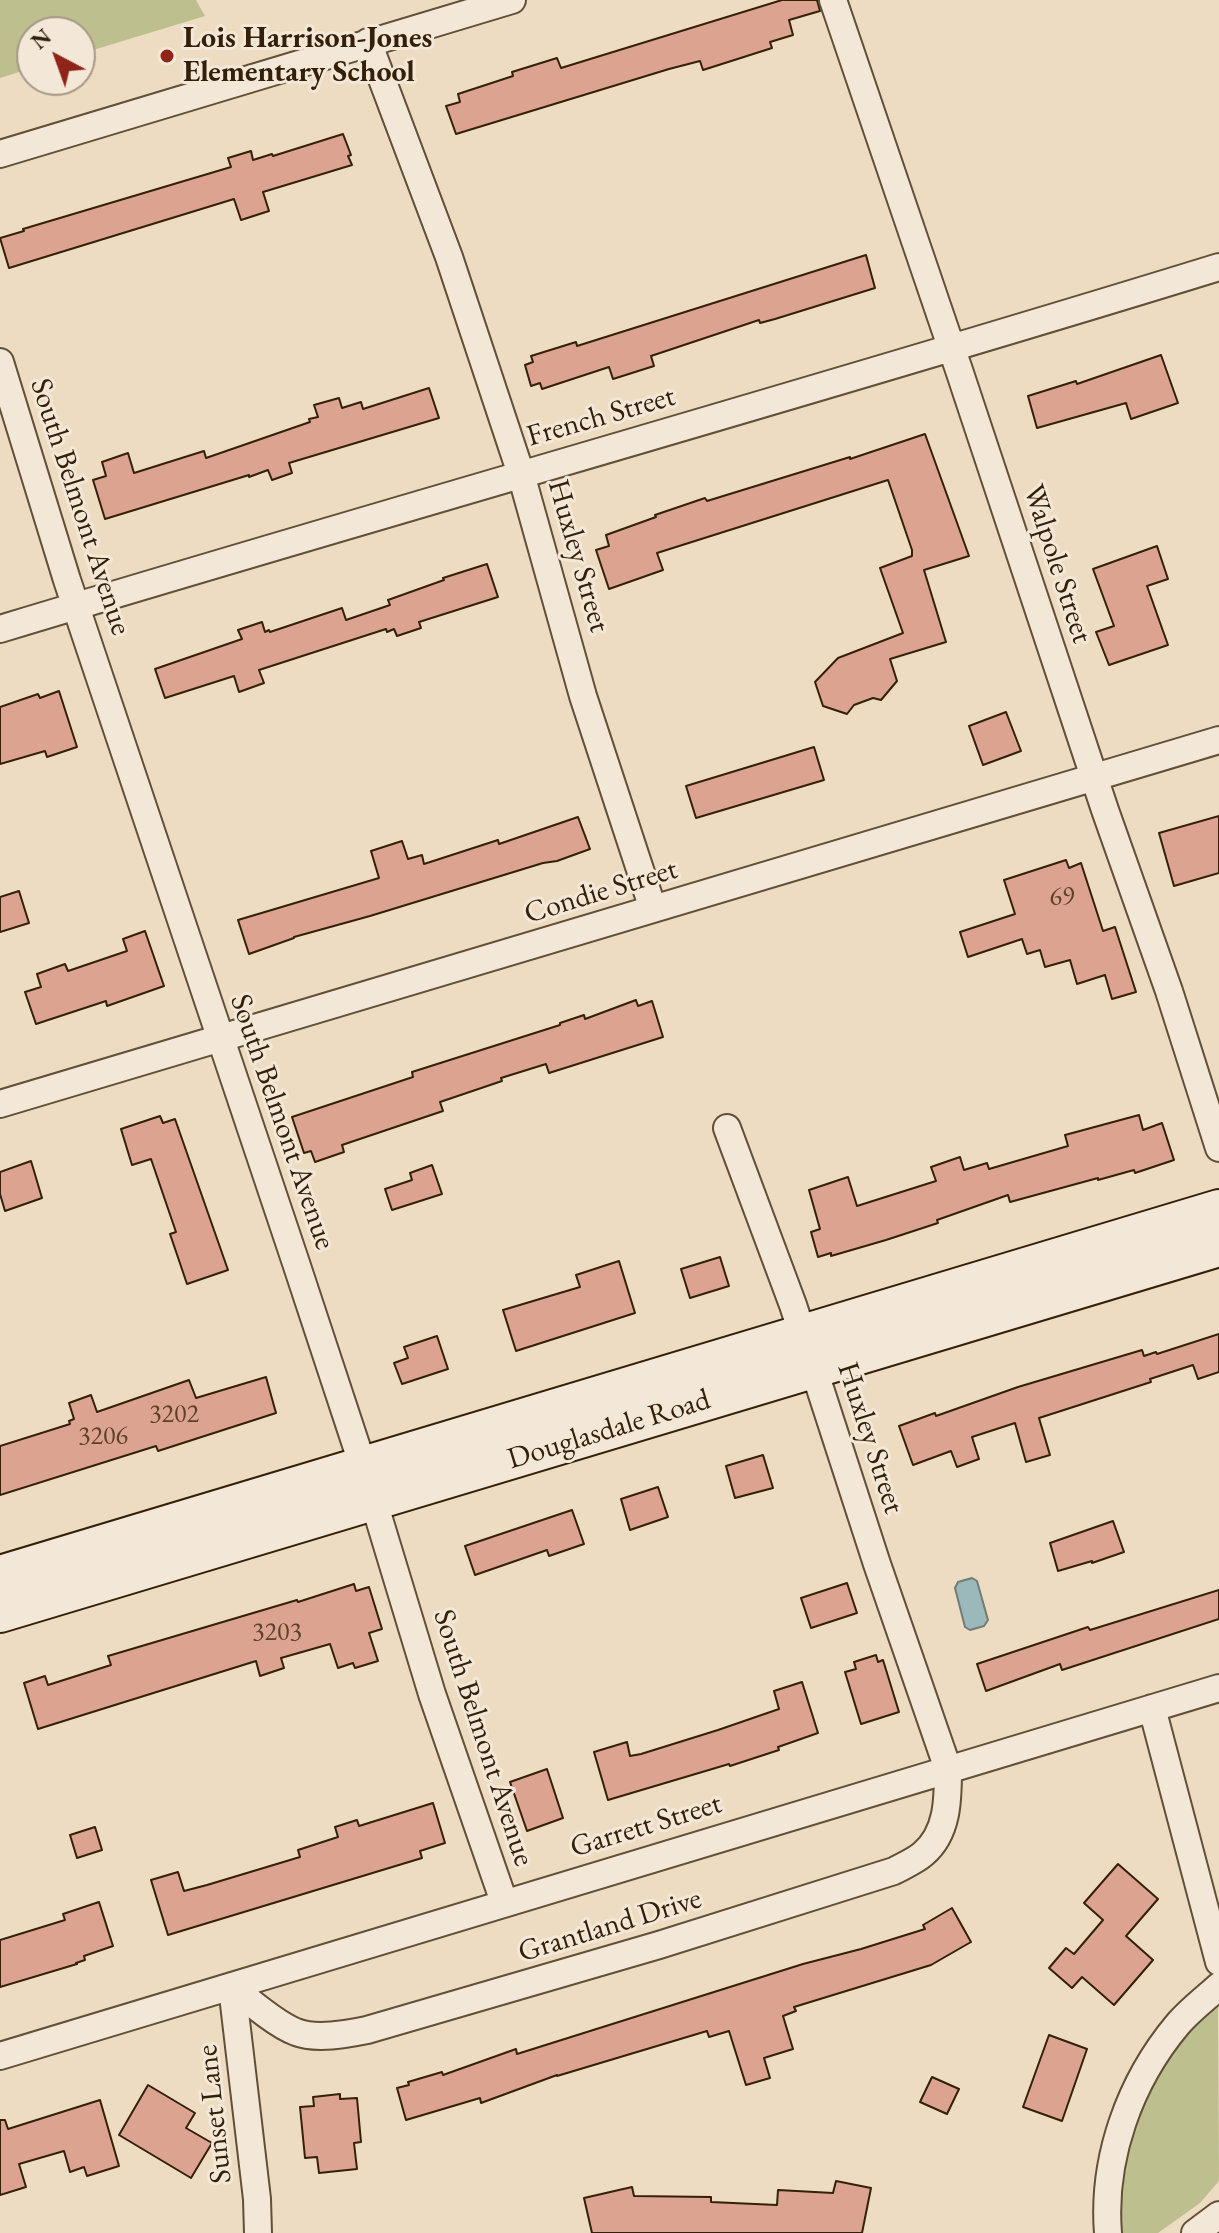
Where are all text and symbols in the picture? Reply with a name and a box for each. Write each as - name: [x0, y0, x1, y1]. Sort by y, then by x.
- north arrow: [16, 16, 96, 96]
- place label: Lois Harrison-Jones Elementary School: [183, 21, 432, 92]
- text: N: [25, 22, 57, 56]
- marker: Lois Harrison-Jones Elementary School: [158, 47, 176, 65]
- street label: South Belmont Avenue: [22, 374, 138, 640]
- street label: French Street: [523, 379, 679, 455]
- street label: Huxley Street: [539, 476, 617, 636]
- street label: Walpole Street: [1014, 480, 1100, 648]
- street label: Condie Street: [520, 852, 682, 932]
- house number: 69: [1050, 882, 1074, 914]
- street label: South Belmont Avenue: [221, 990, 343, 1254]
- street label: Huxley Street: [829, 1358, 911, 1518]
- street label: Douglasdale Road: [503, 1382, 715, 1478]
- house number: 3202: [149, 1399, 199, 1431]
- house number: 3206: [78, 1421, 128, 1453]
- street label: South Belmont Avenue: [425, 1605, 541, 1871]
- house number: 3203: [252, 1617, 302, 1649]
- street label: Garrett Street: [566, 1786, 726, 1866]
- street label: Grantland Drive: [514, 1881, 706, 1971]
- street label: Sunset Lane: [190, 2043, 240, 2185]

